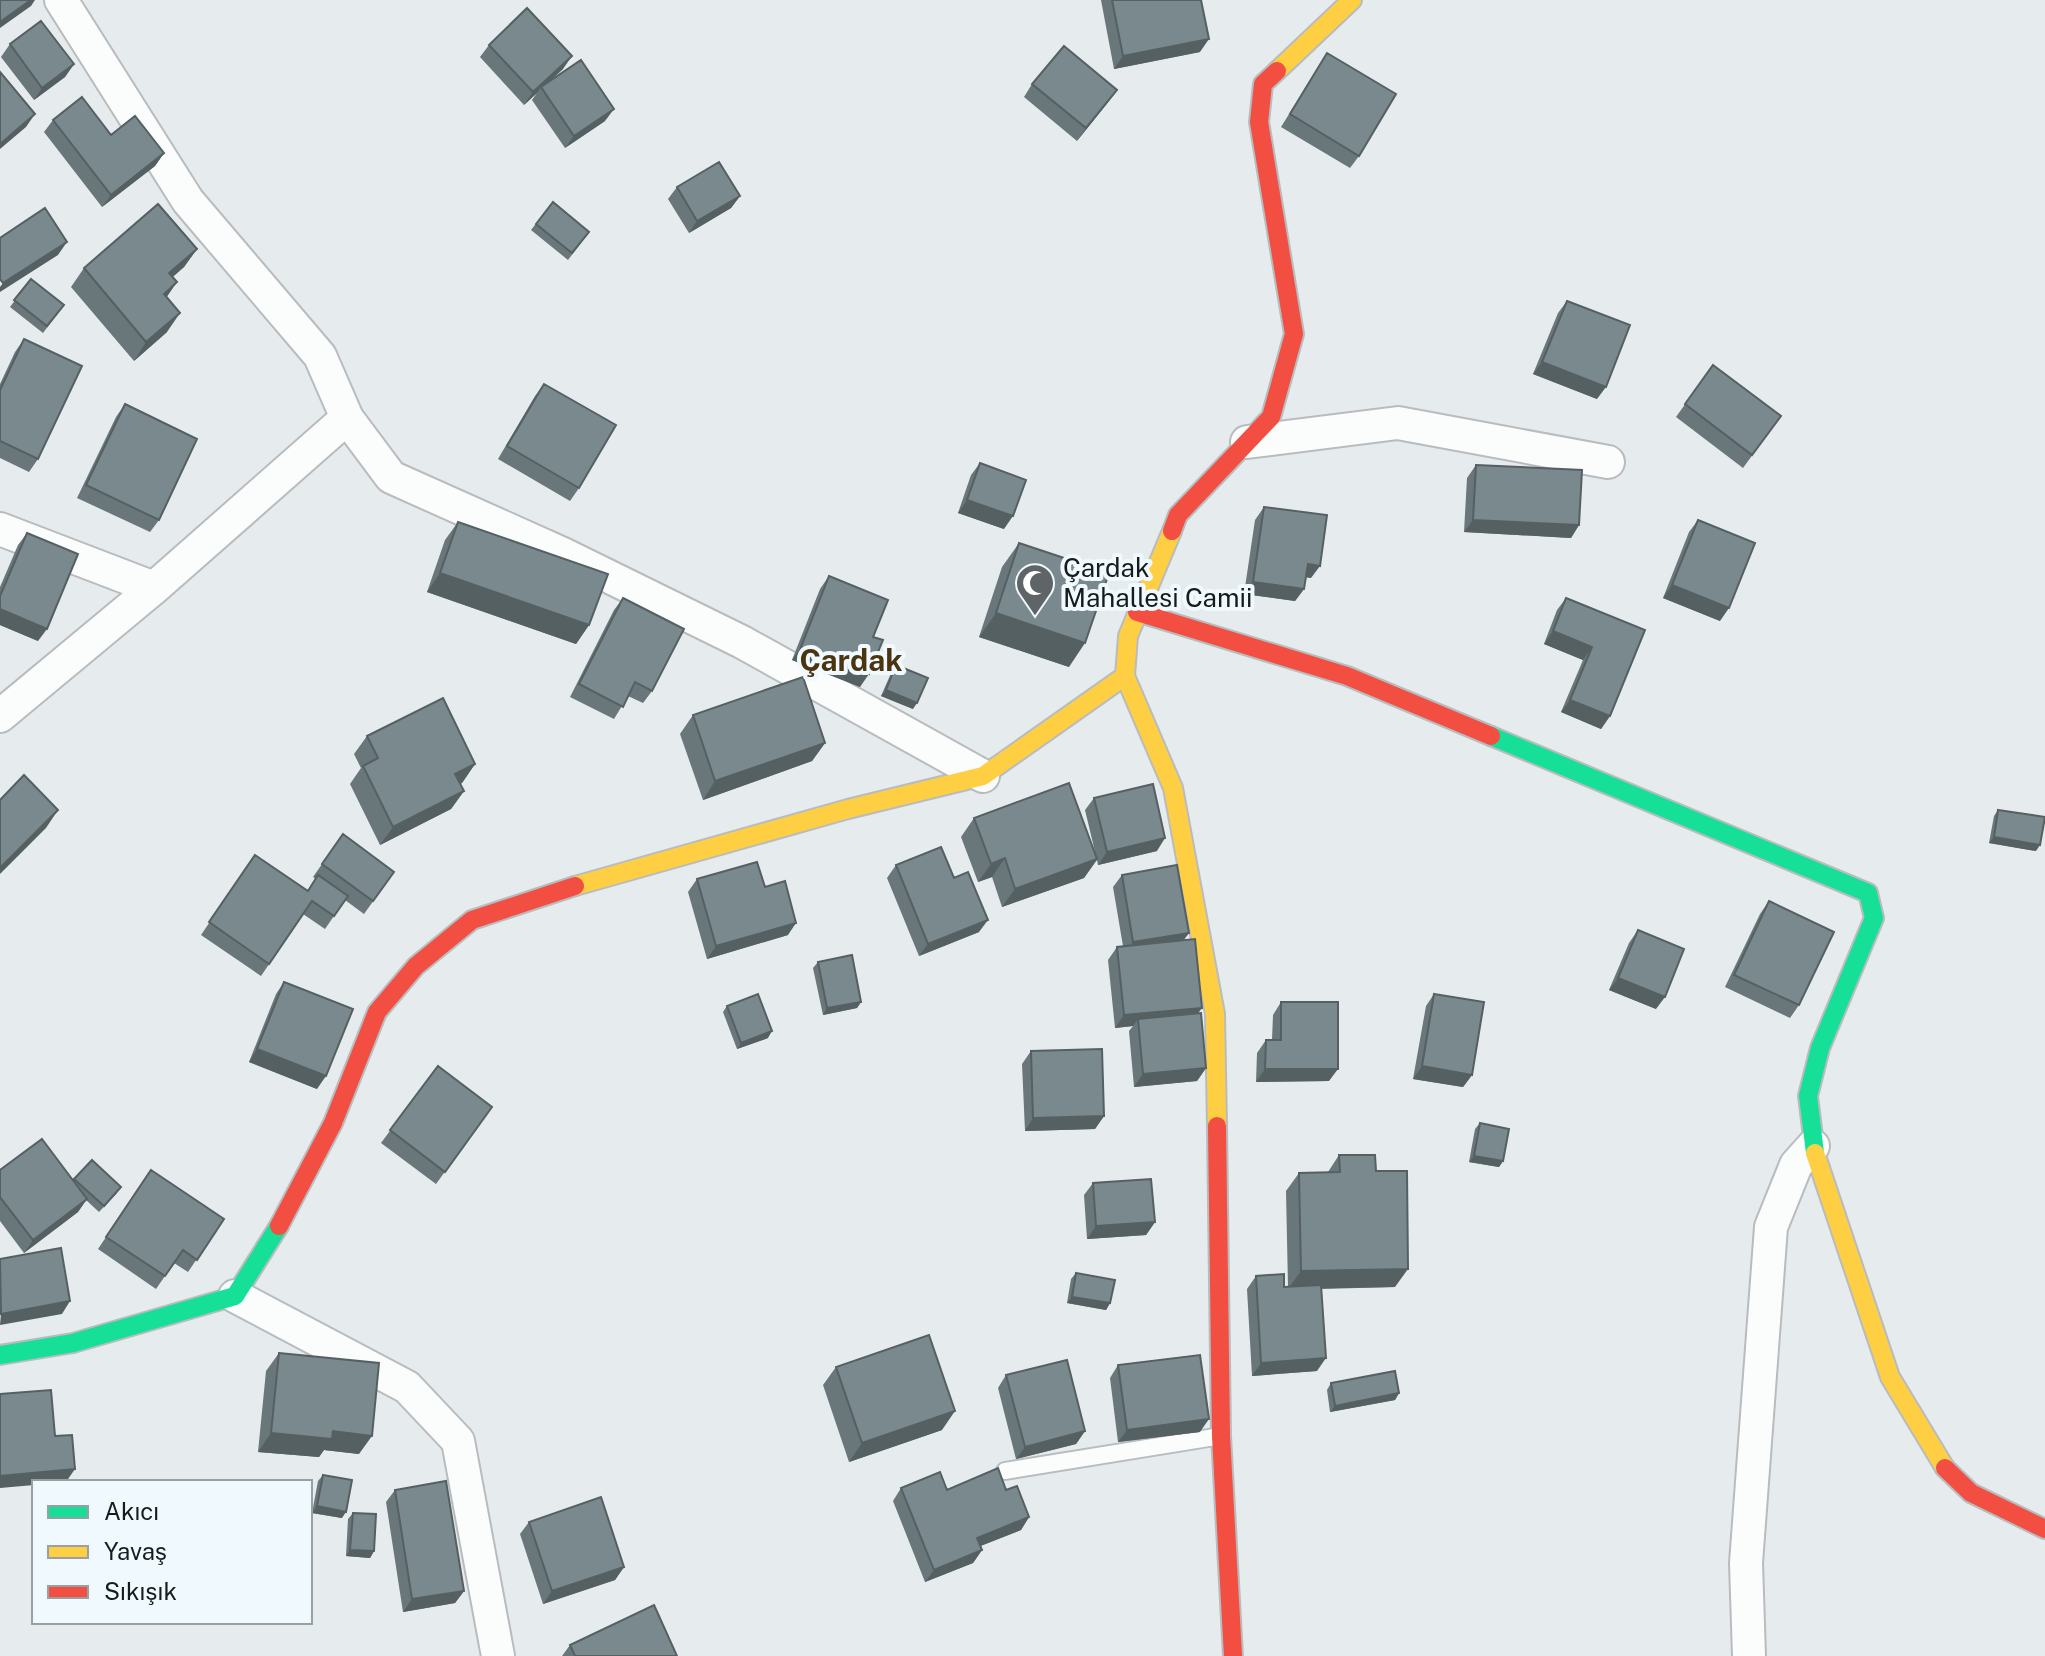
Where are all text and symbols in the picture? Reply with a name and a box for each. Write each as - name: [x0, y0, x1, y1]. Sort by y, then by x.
- place label: Çardak Mahallesi Camii: [1063, 552, 1253, 613]
- mosque icon: Çardak Mahallesi Camii: [1014, 562, 1056, 617]
- district label: Çardak: [799, 642, 903, 678]
- legend: [32, 1480, 312, 1624]
- text: Akıcı: [104, 1497, 159, 1525]
- text: Yavaş: [104, 1537, 167, 1565]
- text: Sıkışık: [104, 1577, 177, 1605]

